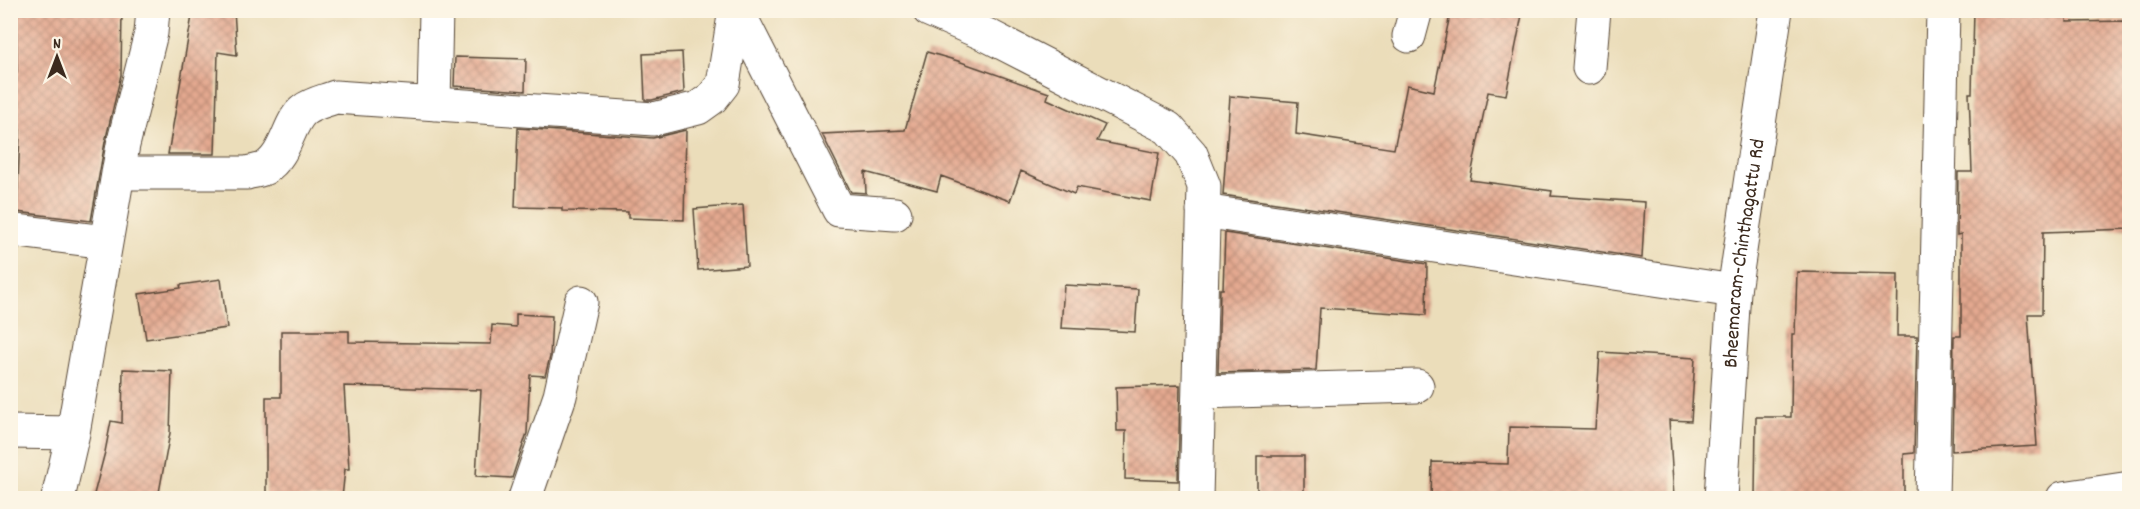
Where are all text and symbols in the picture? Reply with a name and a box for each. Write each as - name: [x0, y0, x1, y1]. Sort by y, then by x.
- north arrow: [27, 27, 87, 87]
- text: N: [53, 33, 61, 56]
- street label: Bheemaram-Chinthagattu Rd: [1717, 137, 1775, 369]

